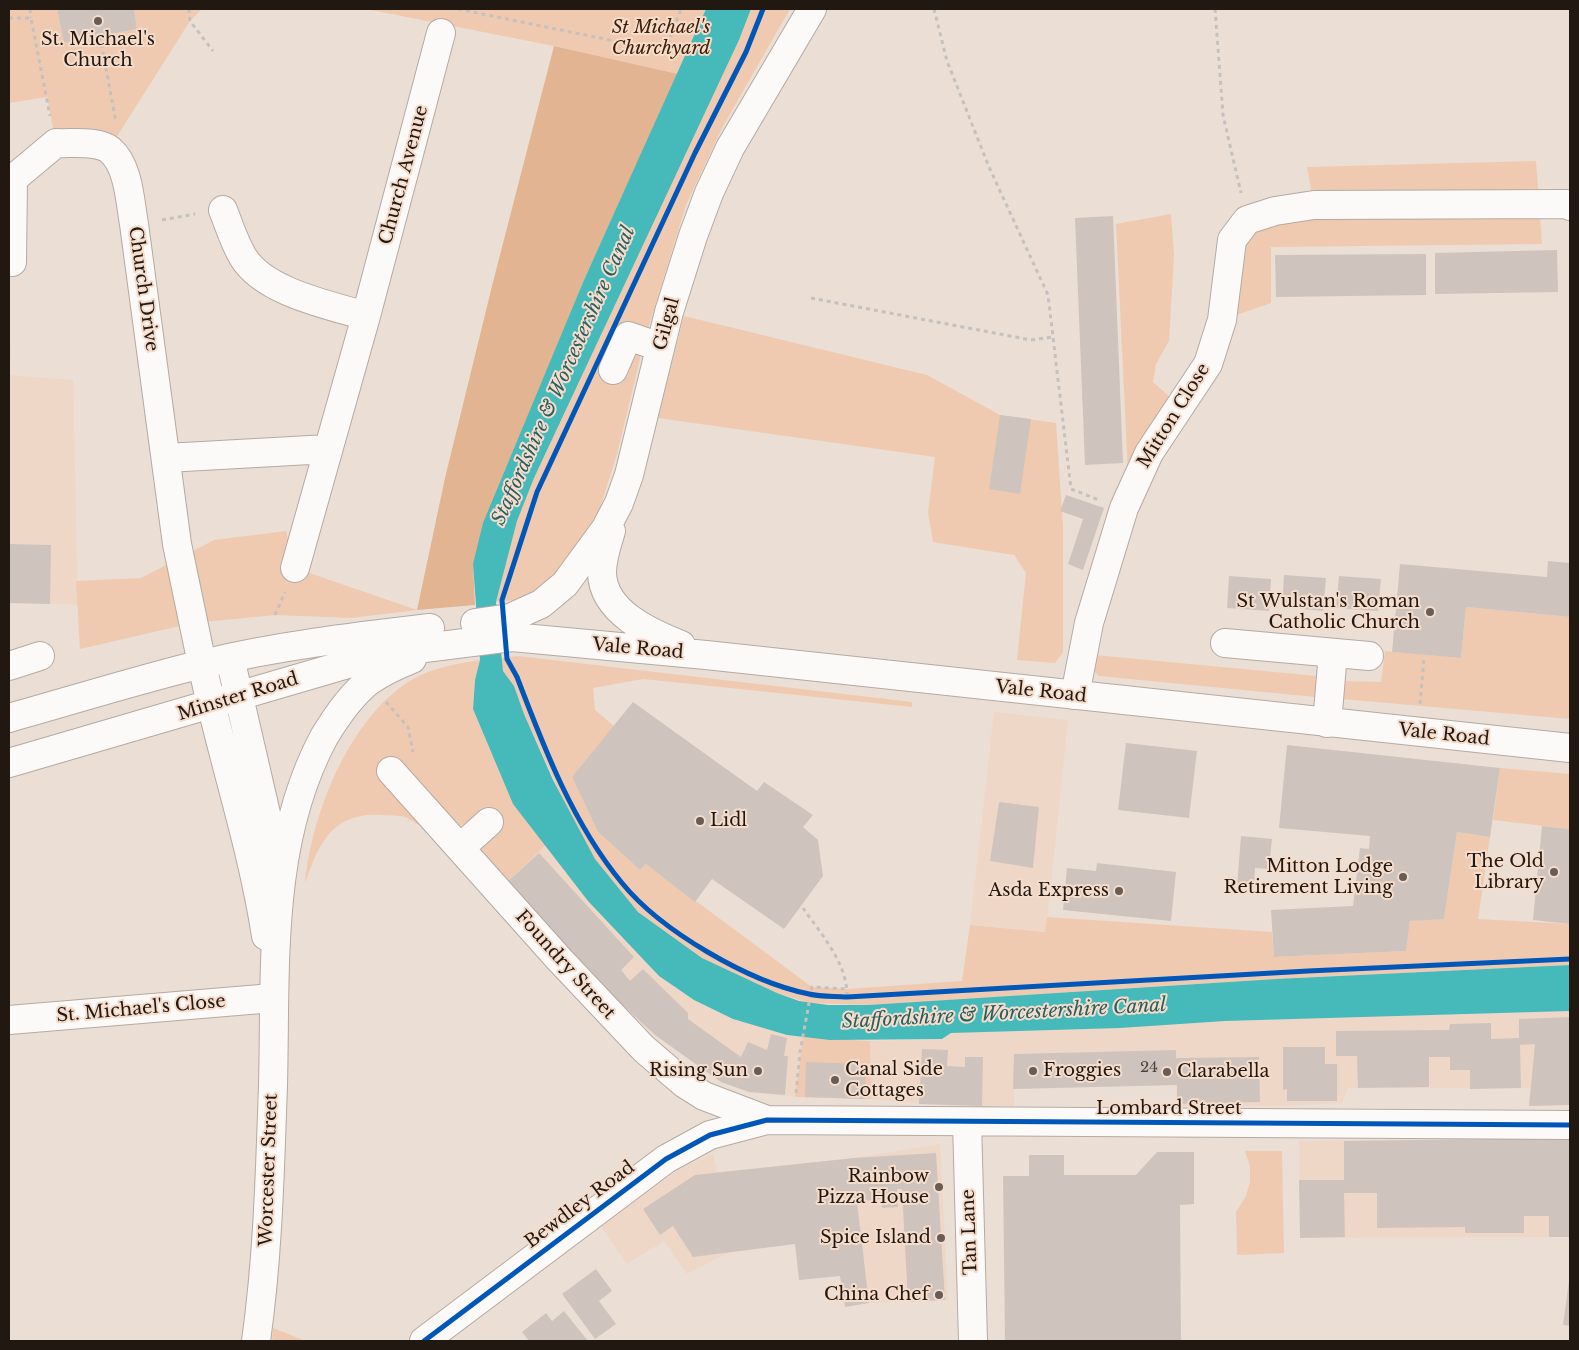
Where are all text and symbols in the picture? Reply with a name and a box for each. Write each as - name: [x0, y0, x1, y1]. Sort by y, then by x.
- marker: St. Michael's Church: [92, 15, 104, 27]
- park label: St Michael's Churchyard: [612, 17, 710, 59]
- place label: St. Michael's Church: [41, 29, 155, 72]
- street label: Church Avenue: [375, 103, 433, 247]
- water label: Staffordshire & Worcestershire Canal: [488, 223, 640, 529]
- street label: Church Drive: [124, 225, 162, 353]
- street label: Gilgal: [650, 295, 684, 353]
- street label: Mitton Close: [1133, 360, 1215, 472]
- place label: St Wulstan's Roman Catholic Church: [1237, 591, 1420, 634]
- marker: St Wulstan's Roman Catholic Church: [1424, 606, 1436, 618]
- street label: Vale Road: [591, 634, 685, 664]
- street label: Minster Road: [175, 668, 301, 726]
- street label: Vale Road: [994, 676, 1088, 708]
- street label: Vale Road: [1397, 719, 1491, 751]
- place label: Lidl: [710, 810, 747, 832]
- marker: Lidl: [694, 815, 706, 827]
- place label: The Old Library: [1467, 851, 1544, 894]
- place label: Mitton Lodge Retirement Living: [1224, 856, 1393, 899]
- marker: The Old Library: [1548, 866, 1560, 878]
- marker: Mitton Lodge Retirement Living: [1397, 871, 1409, 883]
- place label: Asda Express: [988, 880, 1109, 902]
- marker: Asda Express: [1113, 885, 1125, 897]
- street label: Foundry Street: [510, 906, 620, 1024]
- street label: St. Michael's Close: [56, 991, 226, 1027]
- water label: Staffordshire & Worcestershire Canal: [841, 994, 1167, 1034]
- place label: Canal Side Cottages: [845, 1059, 943, 1102]
- house number: 24: [1140, 1059, 1158, 1077]
- place label: Rising Sun: [649, 1060, 748, 1082]
- place label: Froggies: [1043, 1060, 1121, 1082]
- place label: Clarabella: [1177, 1061, 1270, 1083]
- marker: Rising Sun: [752, 1065, 764, 1077]
- marker: Froggies: [1027, 1065, 1039, 1077]
- marker: Clarabella: [1161, 1066, 1173, 1078]
- marker: Canal Side Cottages: [829, 1074, 841, 1086]
- street label: Worcester Street: [256, 1093, 282, 1247]
- street label: Lombard Street: [1096, 1098, 1242, 1120]
- street label: Bewdley Road: [521, 1157, 639, 1253]
- place label: Rainbow Pizza House: [817, 1166, 929, 1208]
- marker: Rainbow Pizza House: [933, 1181, 945, 1193]
- street label: Tan Lane: [958, 1189, 982, 1275]
- place label: Spice Island: [820, 1227, 931, 1249]
- marker: Spice Island: [935, 1232, 947, 1244]
- place label: China Chef: [824, 1284, 929, 1306]
- marker: China Chef: [933, 1289, 945, 1301]

